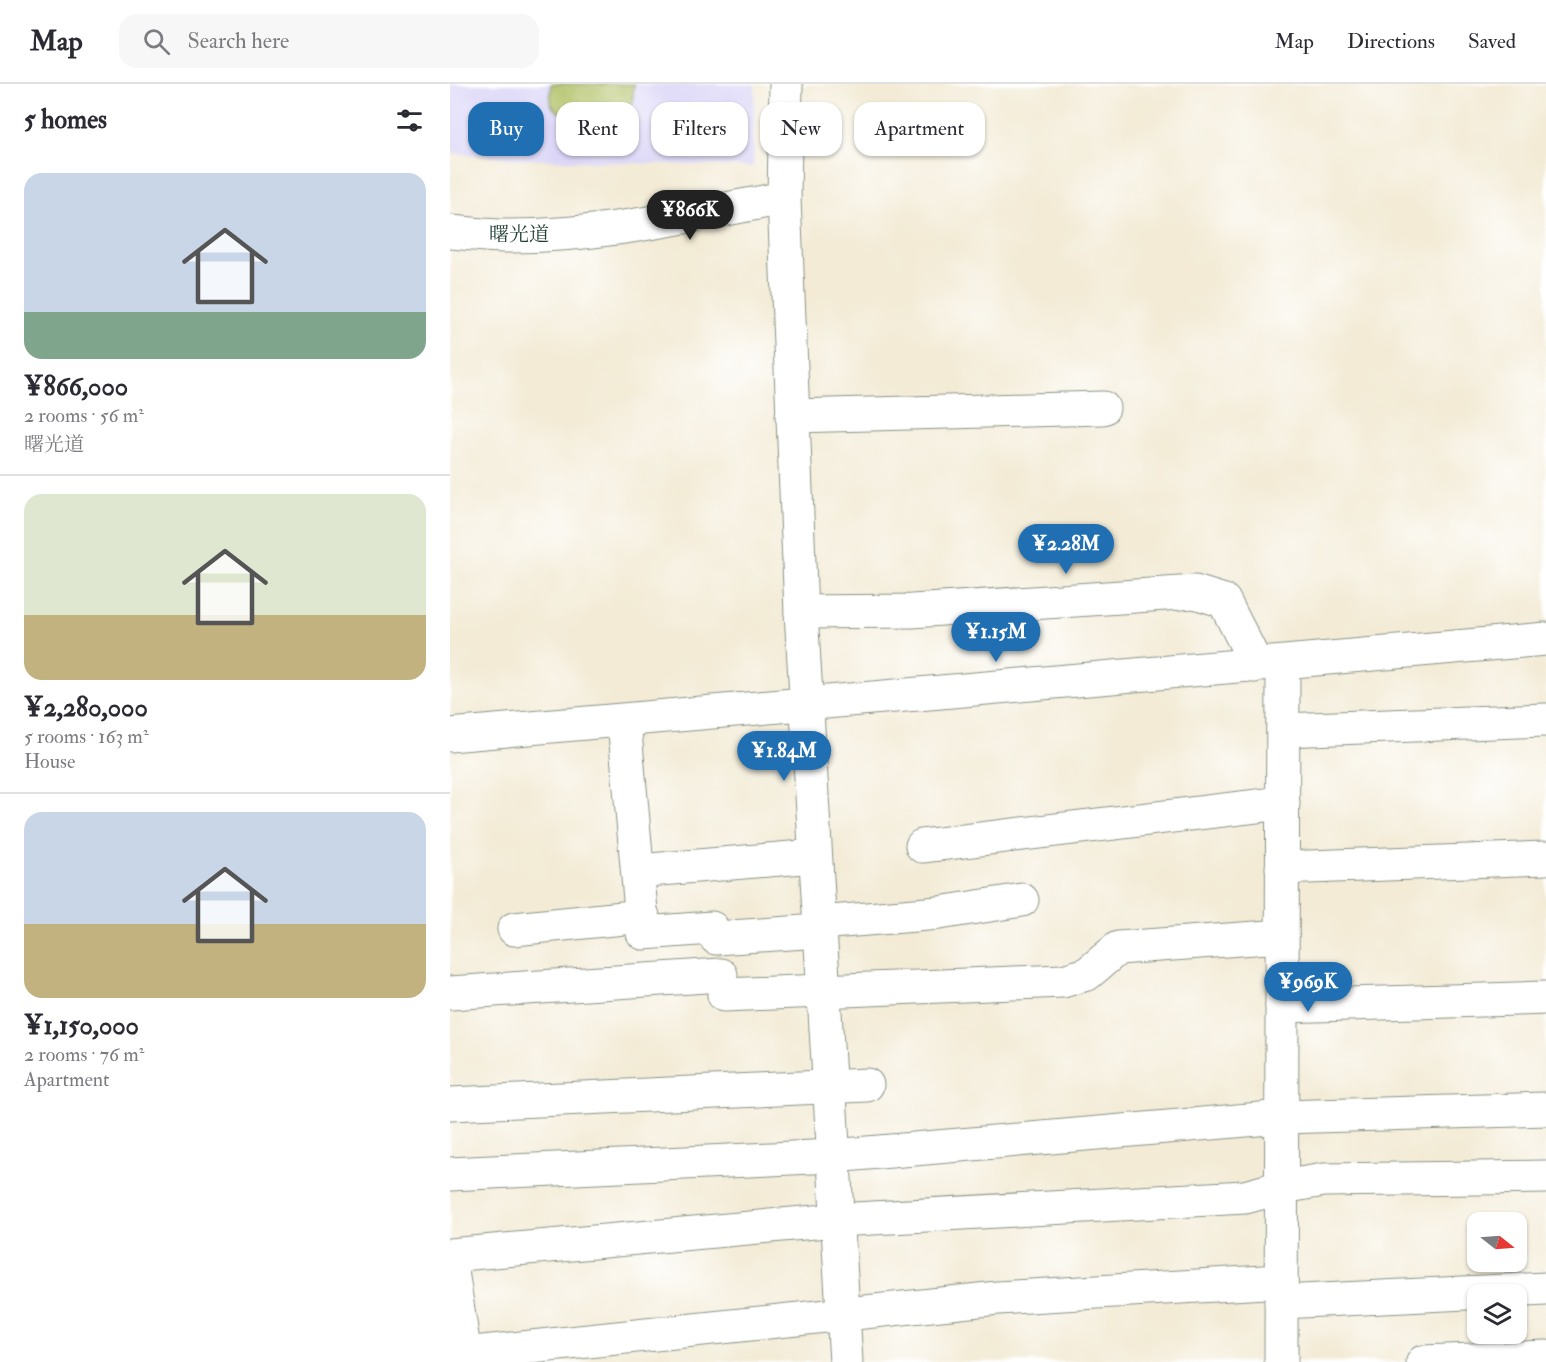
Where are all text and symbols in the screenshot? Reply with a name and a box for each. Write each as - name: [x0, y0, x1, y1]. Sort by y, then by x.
- search box: [119, 14, 539, 68]
- text: Map: [30, 24, 83, 59]
- icon: search: [140, 25, 173, 58]
- text: Search here: [188, 27, 289, 55]
- text: Map: [1274, 28, 1314, 55]
- text: Directions: [1347, 28, 1435, 55]
- text: Saved: [1468, 28, 1516, 55]
- chip: Buy: [468, 102, 544, 156]
- chip: Rent: [556, 102, 639, 156]
- chip: Filters: [651, 102, 748, 156]
- chip: New: [760, 102, 842, 156]
- chip: Apartment: [854, 102, 985, 156]
- text: 5 homes: [24, 104, 107, 136]
- icon: filters: [393, 104, 426, 137]
- pin: ¥866K: [648, 190, 732, 241]
- text: ¥866K: [661, 197, 719, 222]
- icon: home: [171, 212, 279, 320]
- street label: 曙光道: [489, 222, 549, 247]
- text: ¥866,000: [24, 371, 128, 403]
- text: 2 rooms · 56 m²: [24, 403, 144, 428]
- text: 曙光道: [24, 432, 84, 457]
- pin: ¥2.28M: [1017, 524, 1115, 575]
- text: ¥2.28M: [1032, 531, 1100, 556]
- icon: home: [171, 533, 279, 641]
- pin: ¥1.15M: [947, 612, 1045, 663]
- text: ¥1.15M: [965, 619, 1027, 644]
- text: ¥2,280,000: [24, 692, 148, 724]
- text: 5 rooms · 163 m²: [24, 724, 149, 749]
- pin: ¥1.84M: [735, 731, 833, 782]
- text: ¥1.84M: [751, 738, 817, 763]
- text: House: [24, 749, 75, 774]
- icon: home: [171, 851, 279, 959]
- pin: ¥969K: [1266, 962, 1350, 1013]
- text: ¥969K: [1278, 969, 1338, 994]
- text: ¥1,150,000: [24, 1010, 139, 1042]
- text: 2 rooms · 76 m²: [24, 1042, 144, 1067]
- text: Apartment: [24, 1067, 109, 1092]
- north arrow: [1467, 1212, 1527, 1272]
- map controls: [1467, 1212, 1527, 1344]
- button: layers: [1467, 1284, 1527, 1344]

